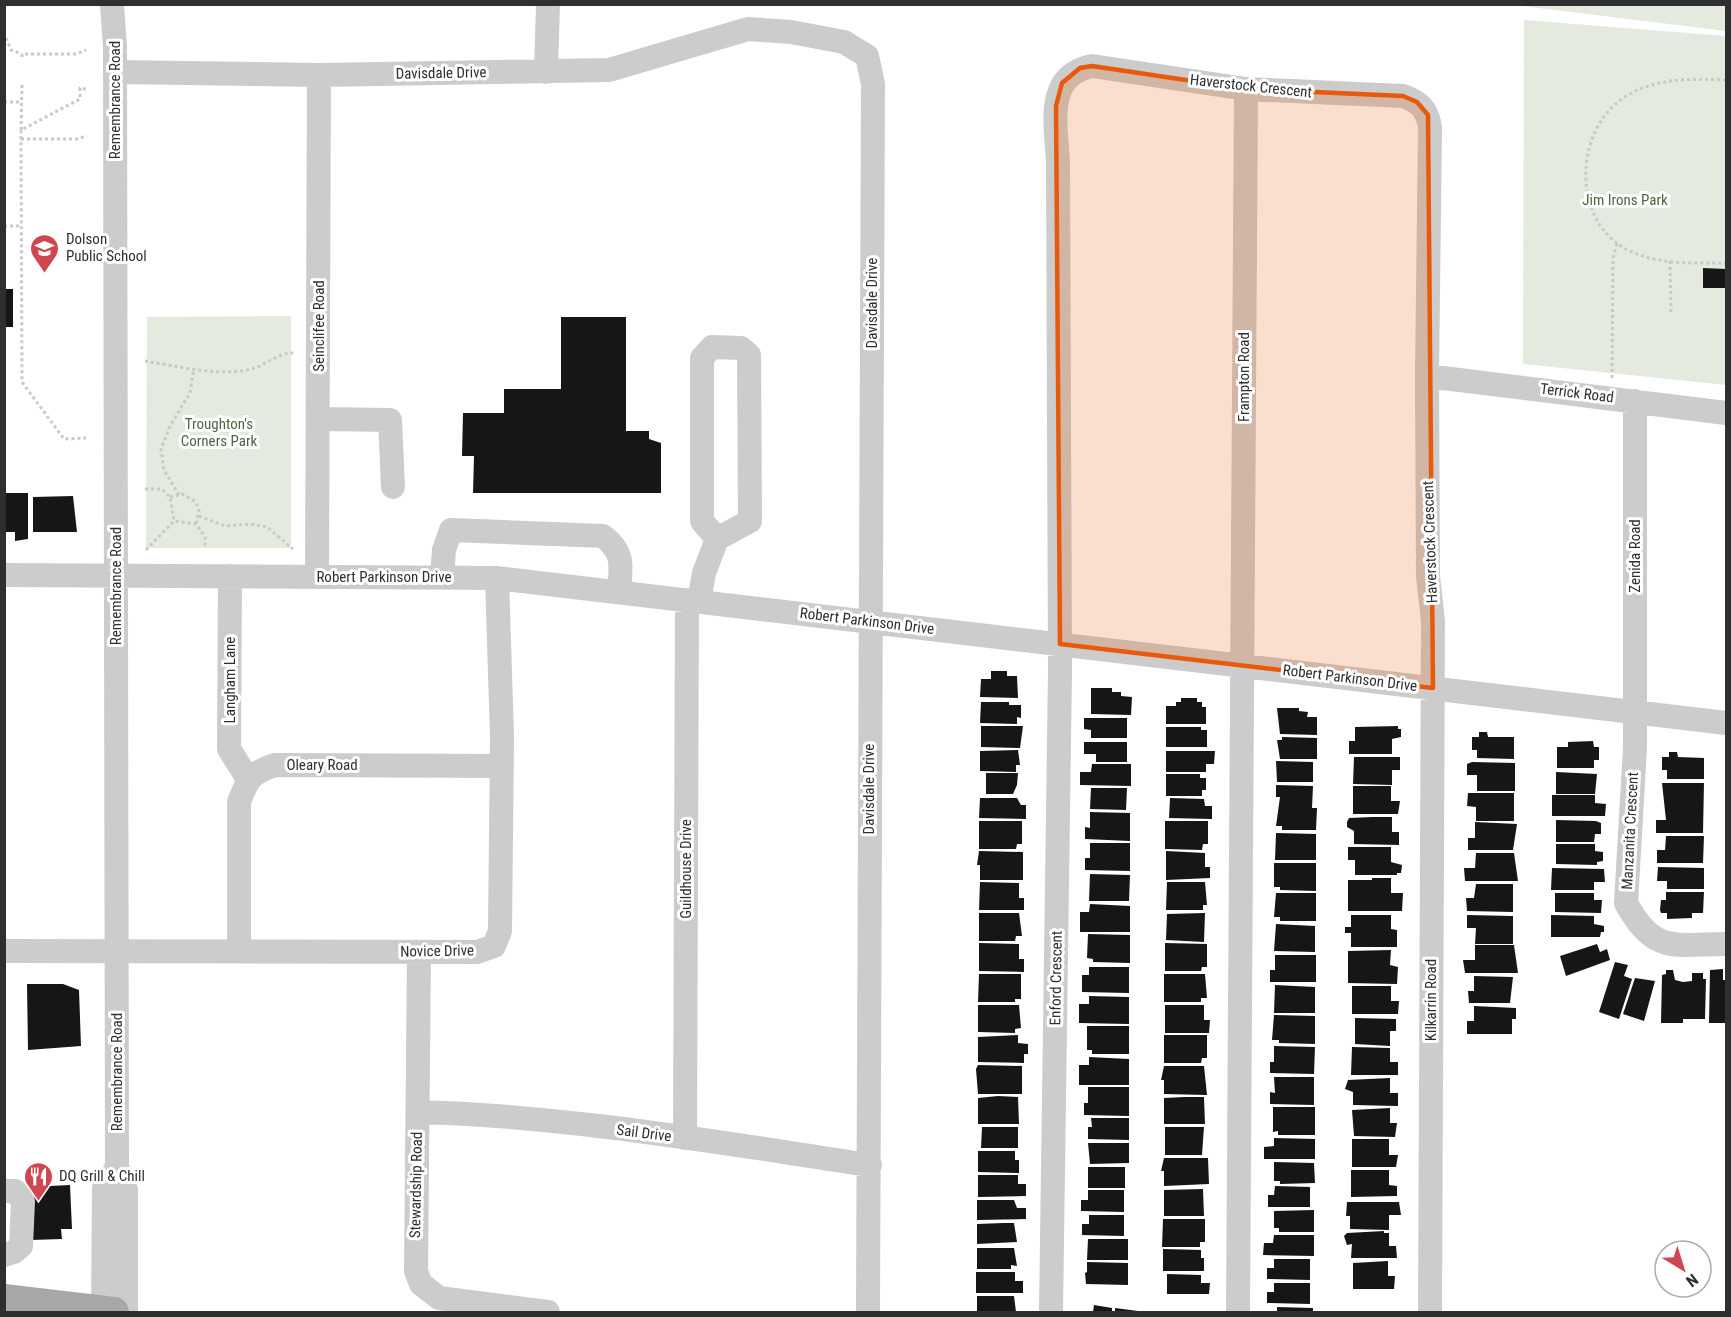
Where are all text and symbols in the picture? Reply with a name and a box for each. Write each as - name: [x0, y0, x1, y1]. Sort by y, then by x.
- street label: Remembrance Road: [106, 41, 124, 159]
- street label: Davisdale Drive: [395, 63, 487, 83]
- street label: Haverstock Crescent: [1189, 71, 1313, 101]
- park label: Jim Irons Park: [1582, 191, 1668, 209]
- place label: Dolson Public School: [66, 230, 147, 265]
- school or university icon: Dolson Public School: [29, 232, 61, 274]
- street label: Davisdale Drive: [863, 258, 881, 348]
- street label: Seinclifee Road: [310, 280, 328, 372]
- street label: Frampton Road: [1235, 332, 1253, 422]
- street label: Terrick Road: [1539, 380, 1615, 406]
- park label: Troughton's Corners Park: [181, 415, 257, 450]
- street label: Haverstock Crescent: [1419, 480, 1441, 604]
- street label: Zenida Road: [1626, 519, 1644, 593]
- street label: Remembrance Road: [107, 527, 125, 645]
- street label: Robert Parkinson Drive: [316, 568, 452, 586]
- street label: Robert Parkinson Drive: [799, 604, 935, 638]
- street label: Langham Lane: [221, 637, 239, 723]
- street label: Robert Parkinson Drive: [1282, 661, 1418, 695]
- street label: Davisdale Drive: [860, 744, 878, 834]
- street label: Oleary Road: [286, 756, 358, 774]
- street label: Manzanita Crescent: [1618, 772, 1642, 890]
- street label: Guildhouse Drive: [677, 819, 695, 919]
- street label: Enford Crescent: [1046, 930, 1066, 1026]
- street label: Novice Drive: [400, 941, 474, 961]
- street label: Kilkarrin Road: [1422, 959, 1440, 1041]
- street label: Remembrance Road: [108, 1013, 126, 1131]
- street label: Sail Drive: [615, 1121, 673, 1145]
- street label: Stewardship Road: [406, 1132, 426, 1238]
- restaurant icon: DQ Grill & Chill: [22, 1160, 54, 1202]
- place label: DQ Grill & Chill: [59, 1167, 145, 1185]
- north arrow: [1653, 1239, 1713, 1299]
- text: N: [1682, 1270, 1702, 1291]

